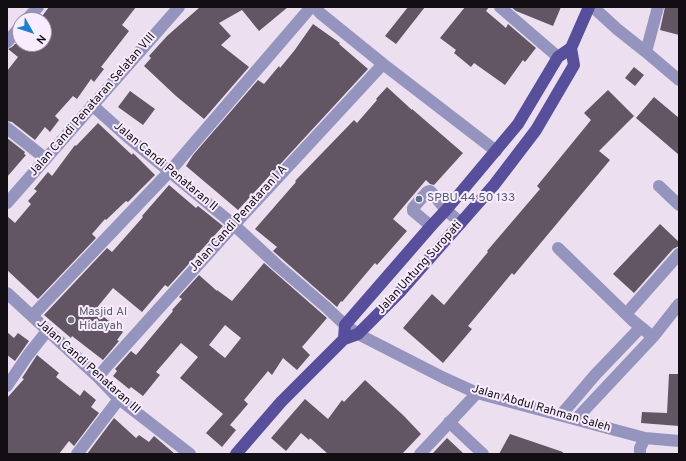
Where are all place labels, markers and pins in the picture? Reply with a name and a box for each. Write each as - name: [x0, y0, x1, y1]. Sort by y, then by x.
- place label: SPBU 44 50 133: [427, 192, 515, 206]
- marker: SPBU 44 50 133: [414, 194, 424, 204]
- place label: Masjid Al Hidayah: [79, 306, 127, 334]
- marker: Masjid Al Hidayah: [66, 315, 76, 325]

